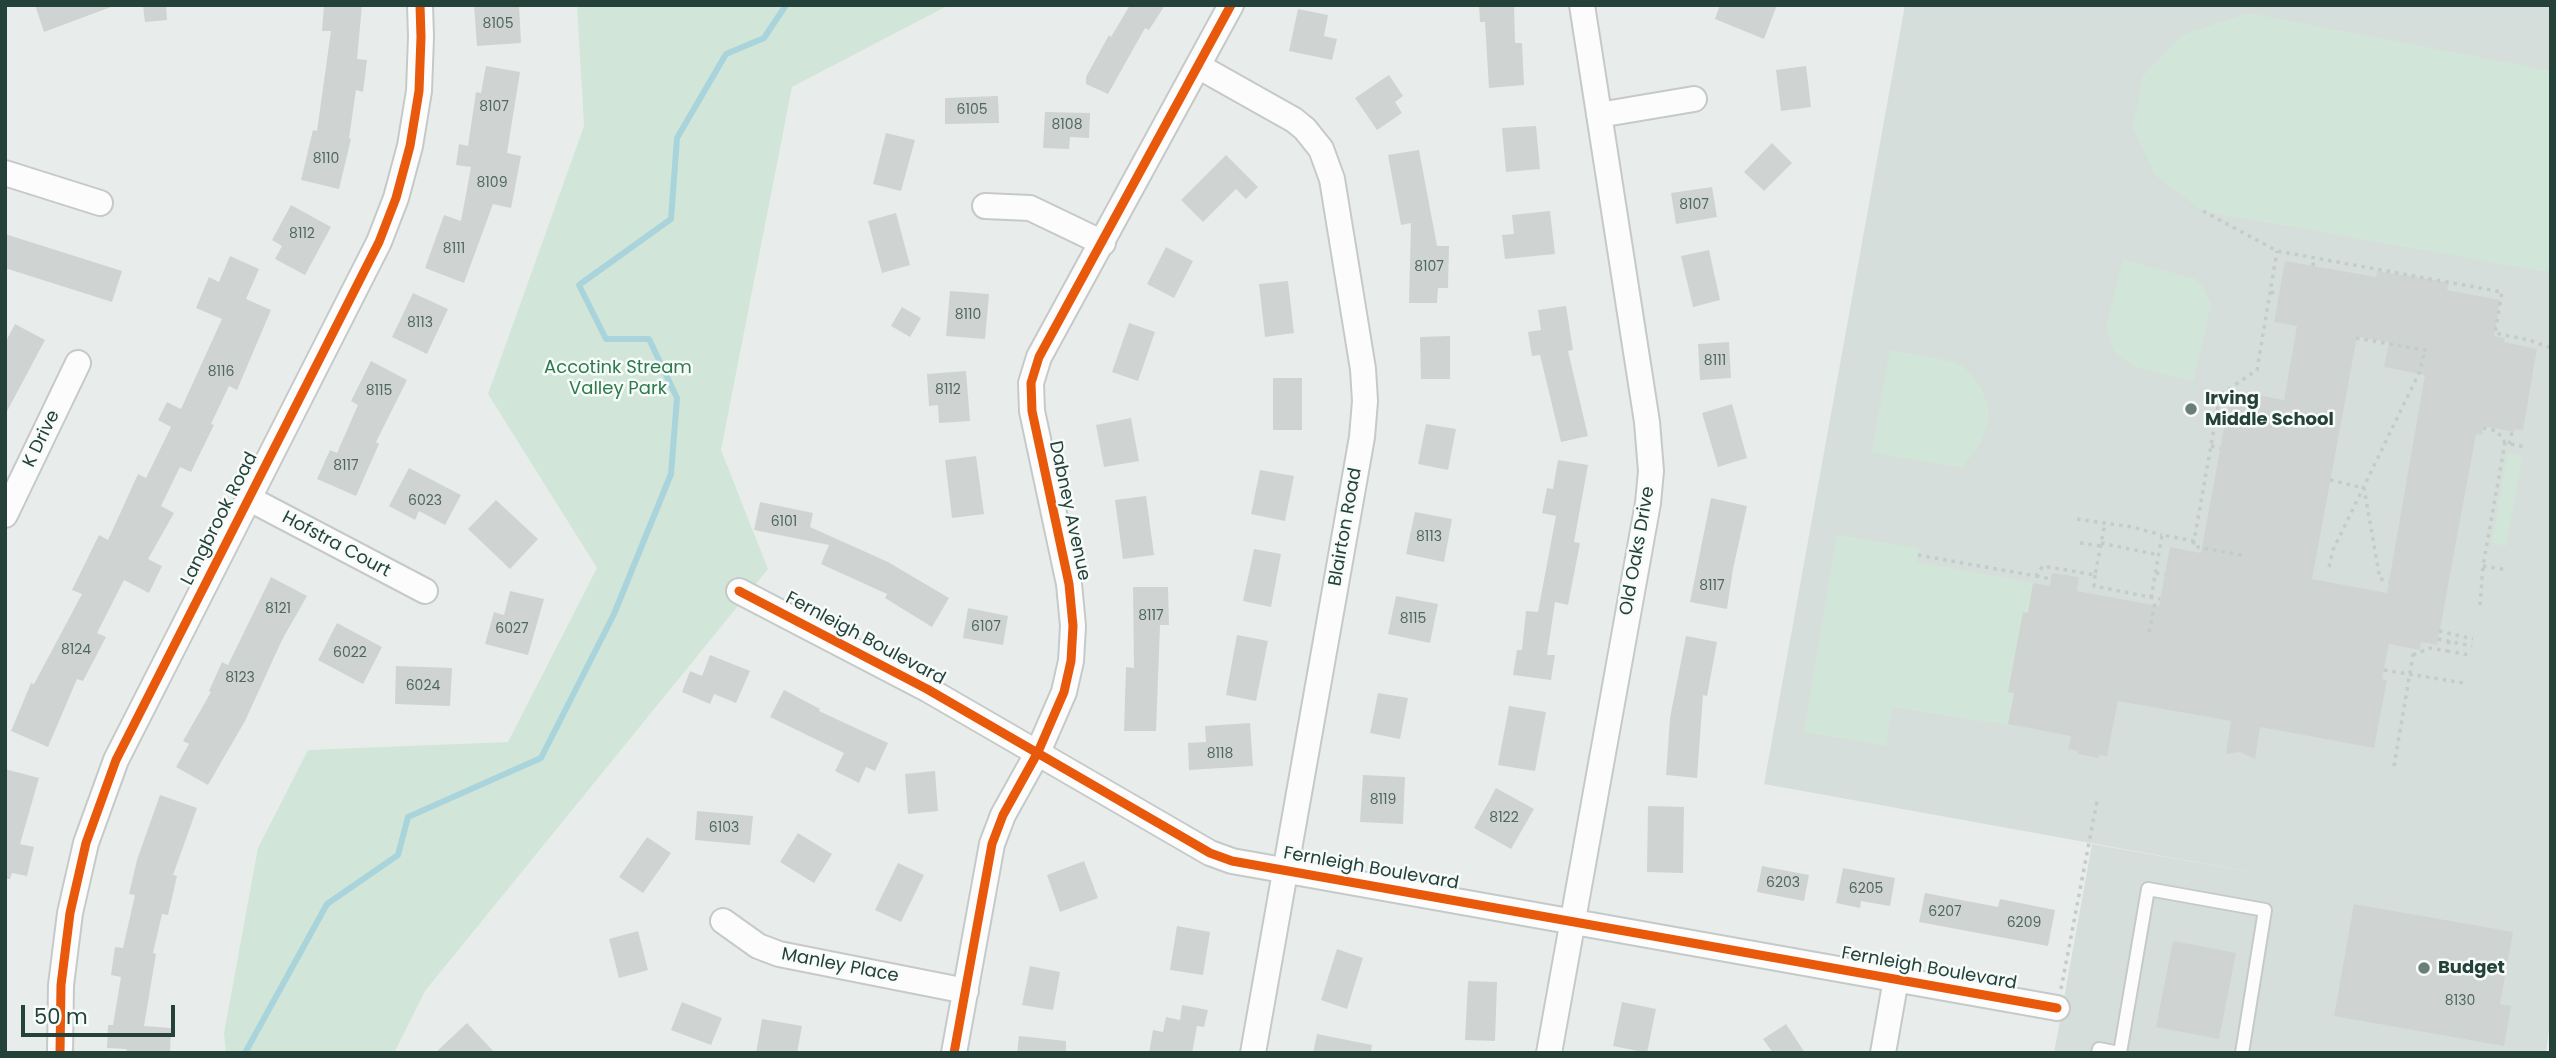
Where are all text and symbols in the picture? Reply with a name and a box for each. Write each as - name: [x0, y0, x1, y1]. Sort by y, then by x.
- house number: 8105: [483, 16, 513, 32]
- house number: 8107: [479, 99, 509, 115]
- house number: 6105: [957, 102, 987, 118]
- house number: 8108: [1052, 117, 1082, 133]
- house number: 8110: [313, 151, 339, 167]
- house number: 8109: [477, 175, 507, 191]
- house number: 8107: [1679, 197, 1709, 213]
- house number: 8112: [289, 226, 315, 242]
- house number: 8111: [443, 241, 465, 257]
- house number: 8107: [1414, 259, 1444, 275]
- house number: 8110: [955, 307, 981, 323]
- house number: 8113: [407, 315, 433, 331]
- house number: 8111: [1704, 353, 1726, 369]
- park label: Accotink Stream Valley Park: [544, 357, 692, 400]
- house number: 8116: [208, 364, 234, 380]
- house number: 8112: [935, 382, 961, 398]
- house number: 8115: [366, 383, 392, 399]
- place label: Irving Middle School: [2205, 388, 2334, 430]
- marker: Irving Middle School: [2183, 401, 2199, 417]
- street label: K Drive: [19, 407, 65, 471]
- street label: Dabney Avenue: [1044, 439, 1094, 583]
- street label: Langbrook Road: [177, 449, 263, 589]
- house number: 8117: [333, 458, 359, 474]
- street label: Blairton Road: [1325, 466, 1367, 588]
- street label: Old Oaks Drive: [1616, 485, 1660, 617]
- house number: 6023: [408, 493, 442, 509]
- street label: Hofstra Court: [278, 507, 394, 583]
- house number: 6101: [771, 514, 797, 530]
- house number: 8113: [1416, 529, 1442, 545]
- house number: 8117: [1699, 578, 1725, 594]
- street label: Fernleigh Boulevard: [781, 588, 949, 690]
- house number: 8121: [265, 601, 291, 617]
- house number: 8117: [1138, 608, 1164, 624]
- house number: 8115: [1400, 611, 1426, 627]
- house number: 6107: [971, 619, 1001, 635]
- house number: 6027: [495, 621, 529, 637]
- house number: 8124: [61, 642, 91, 658]
- house number: 6022: [333, 645, 367, 661]
- house number: 8123: [225, 670, 255, 686]
- house number: 6024: [406, 678, 440, 694]
- house number: 8118: [1207, 746, 1233, 762]
- house number: 8119: [1370, 792, 1396, 808]
- house number: 8122: [1489, 810, 1519, 826]
- house number: 6103: [709, 820, 739, 836]
- street label: Fernleigh Boulevard: [1282, 843, 1460, 895]
- house number: 6203: [1766, 875, 1800, 891]
- house number: 6205: [1849, 881, 1883, 897]
- house number: 6207: [1928, 904, 1962, 920]
- house number: 6209: [2007, 915, 2041, 931]
- street label: Fernleigh Boulevard: [1840, 943, 2018, 995]
- street label: Manley Place: [780, 944, 900, 988]
- place label: Budget: [2438, 957, 2505, 979]
- marker: Budget: [2416, 960, 2432, 976]
- scale bar: [24, 992, 178, 1036]
- house number: 8130: [2445, 993, 2475, 1009]
- text: 50 m: [34, 1002, 88, 1031]

